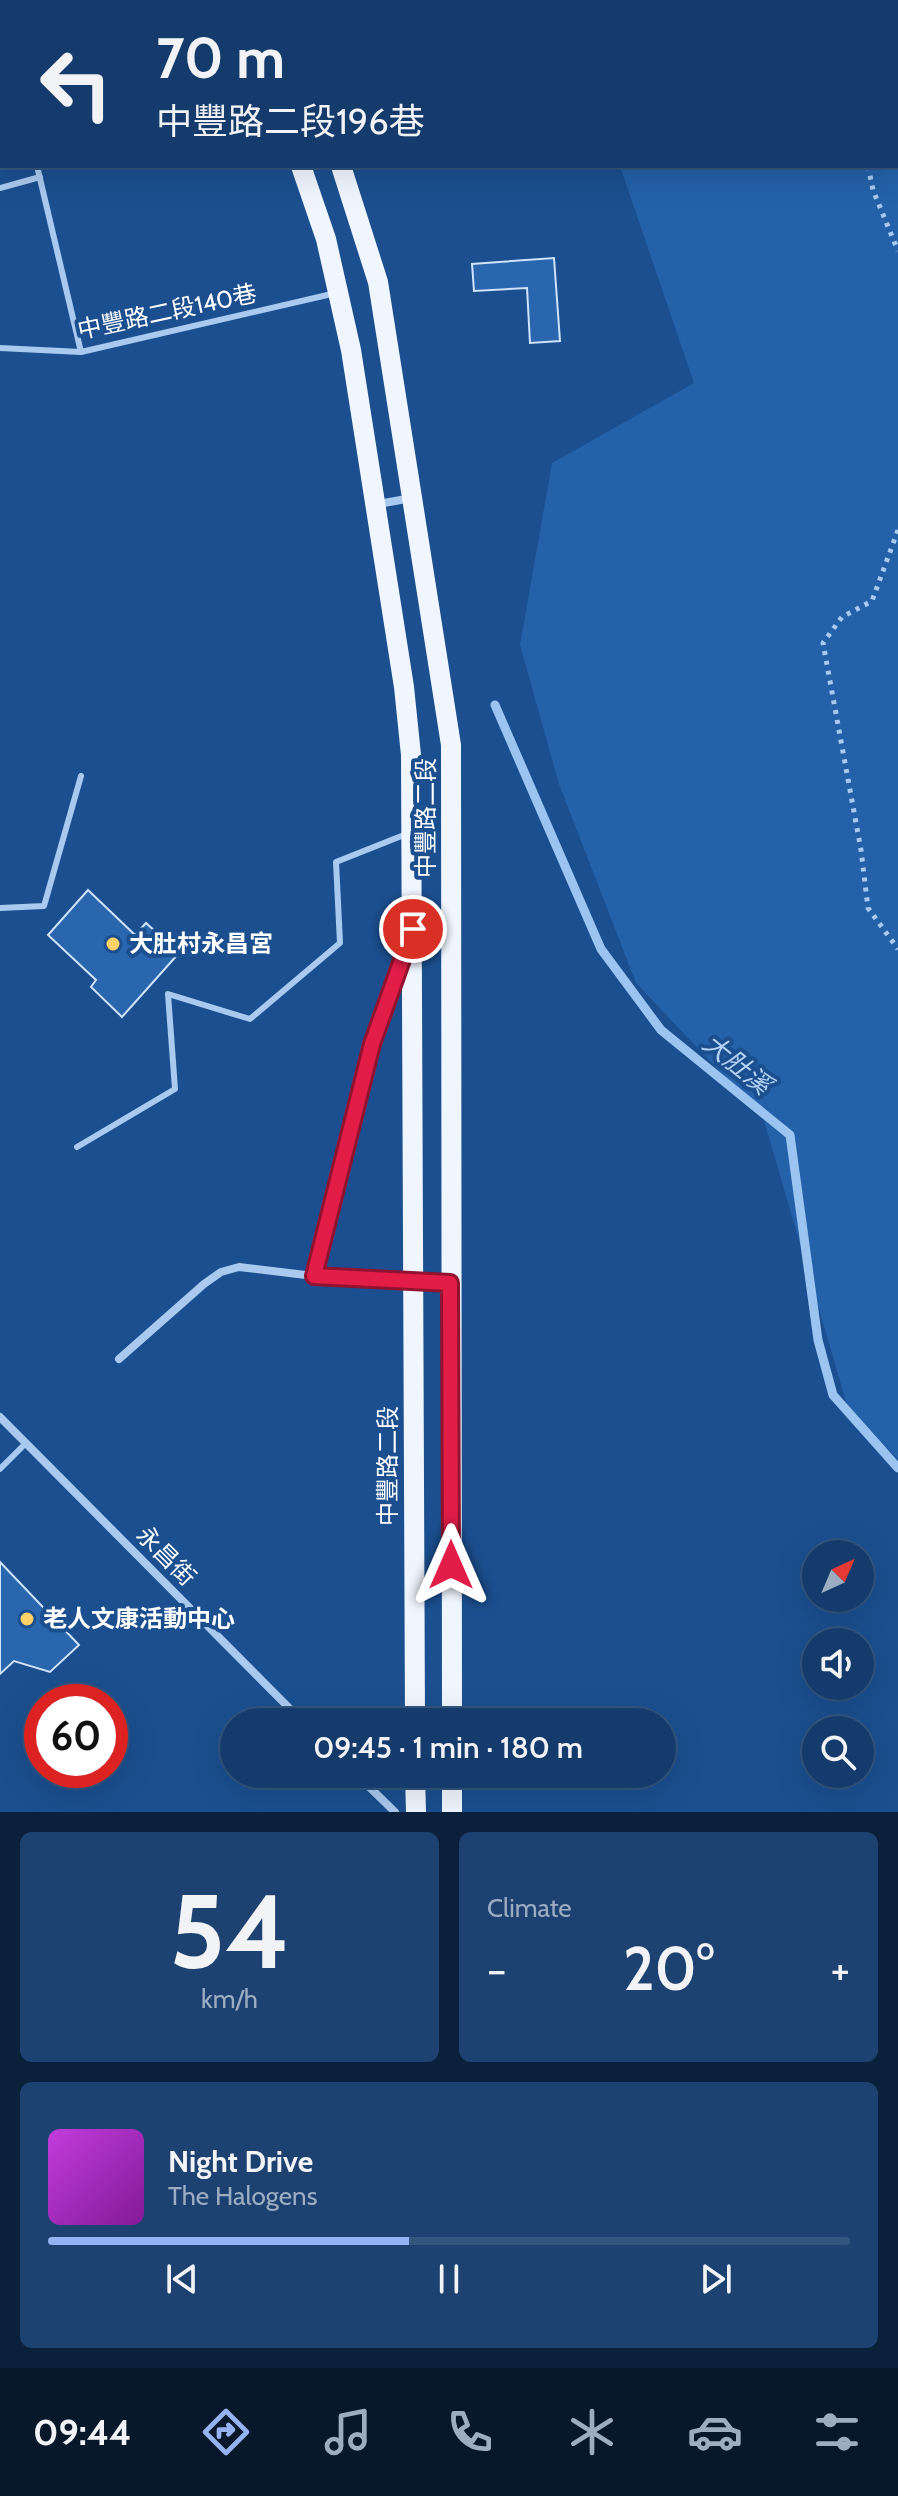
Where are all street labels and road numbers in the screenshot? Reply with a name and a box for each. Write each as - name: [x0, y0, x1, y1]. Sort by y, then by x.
- street label: 中豐路二段140巷: [75, 278, 259, 345]
- street label: 中豐路二段: [411, 758, 440, 878]
- street label: 中豐路二段: [373, 1406, 402, 1526]
- street label: 永昌街: [131, 1520, 202, 1591]

